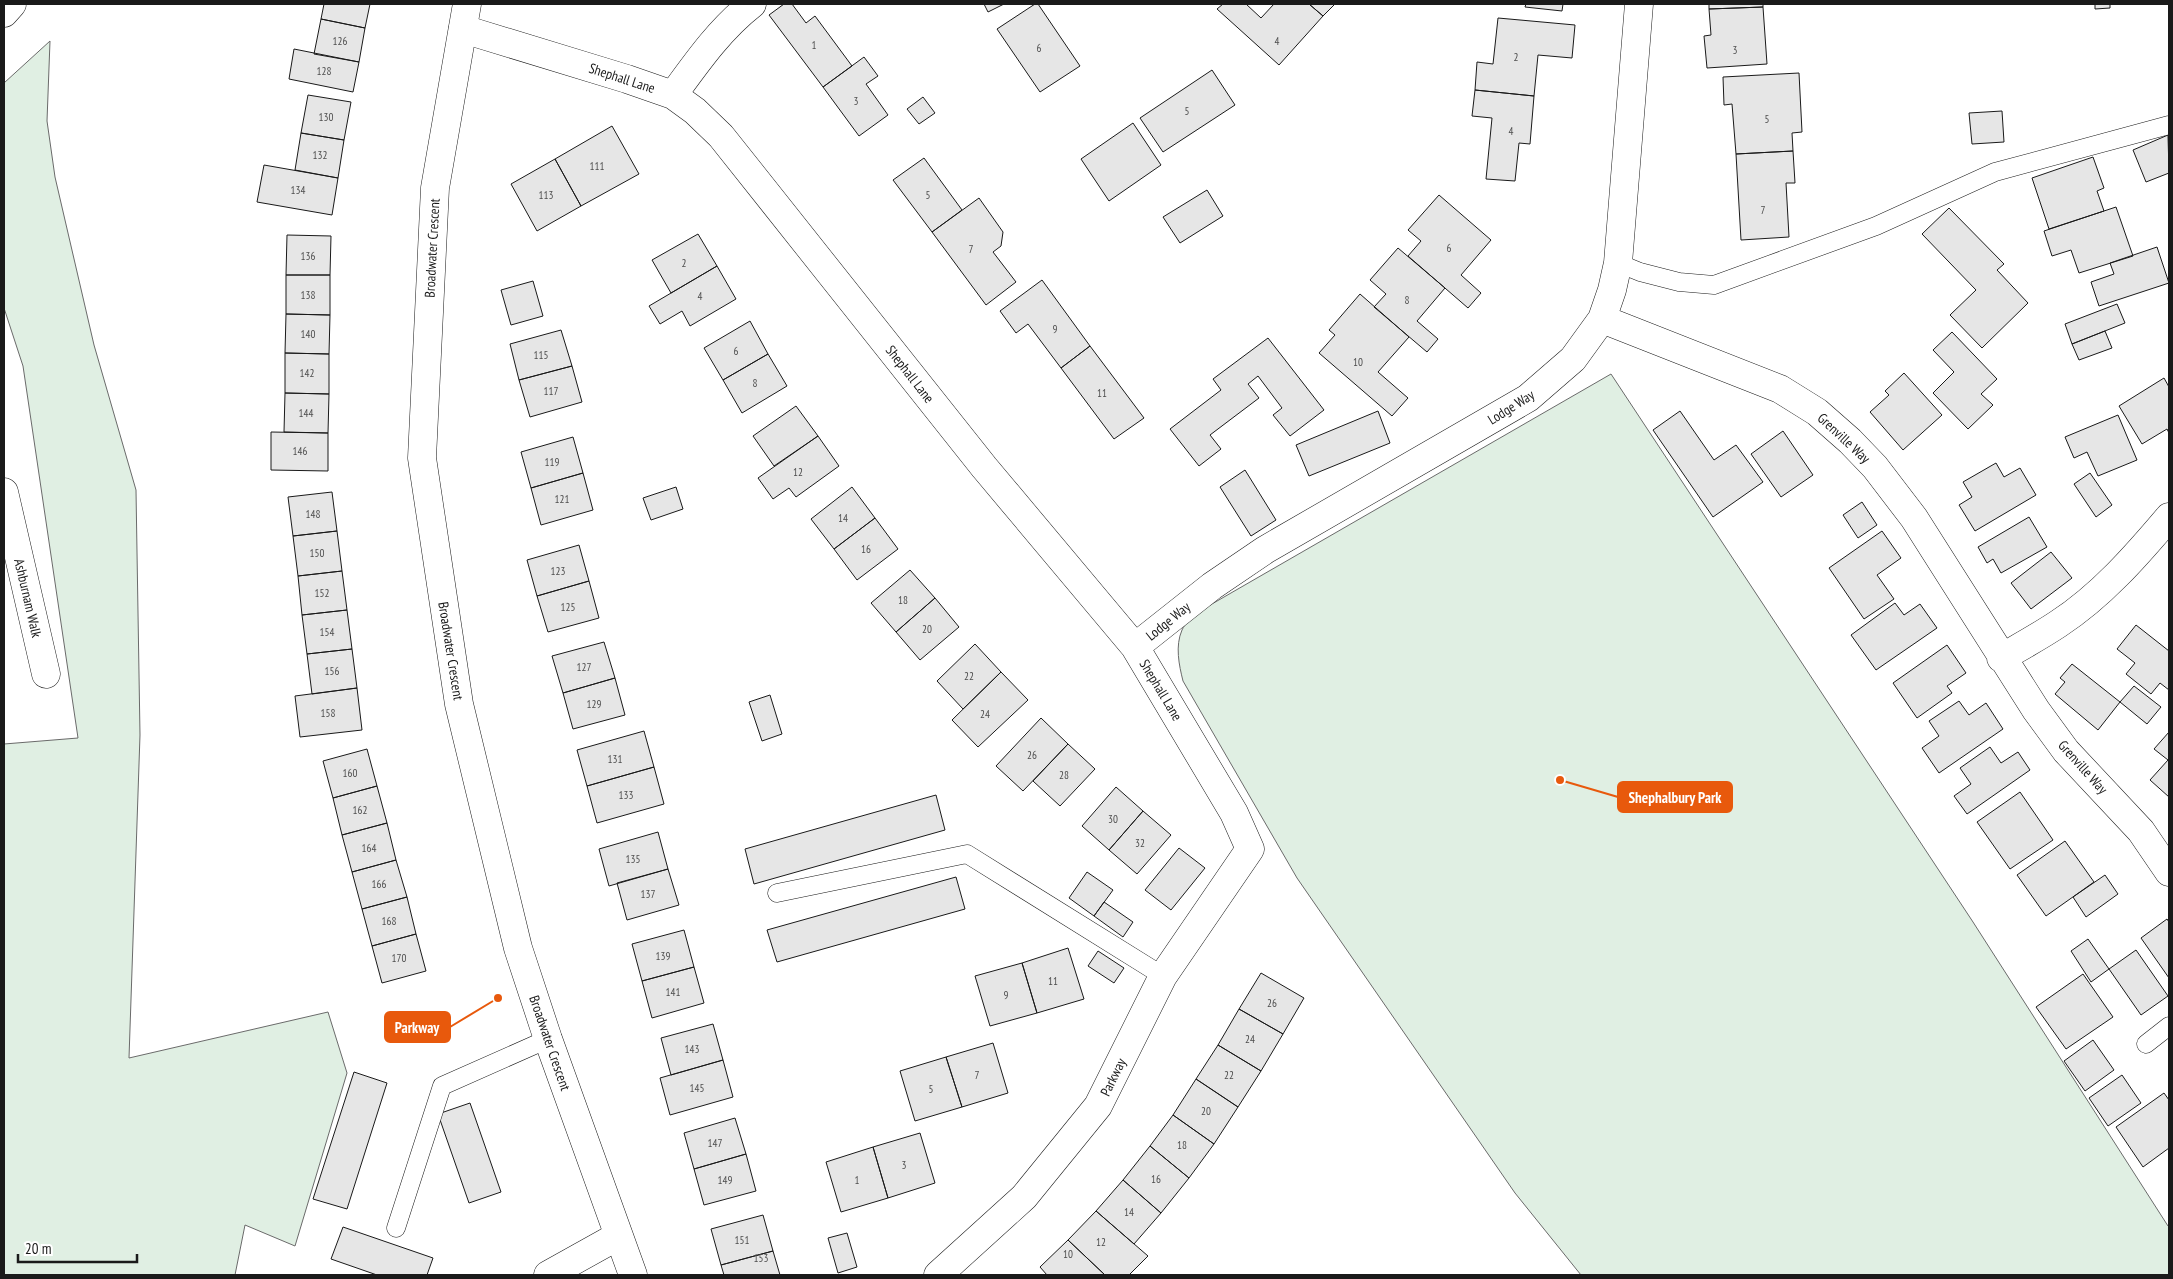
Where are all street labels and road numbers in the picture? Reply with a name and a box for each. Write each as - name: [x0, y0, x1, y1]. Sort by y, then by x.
- street label: Shephall Lane: [587, 59, 658, 97]
- street label: Broadwater Crescent: [420, 198, 444, 298]
- street label: Shephall Lane: [882, 342, 938, 407]
- street label: Lodge Way: [1484, 385, 1538, 428]
- street label: Grenville Way: [1814, 409, 1875, 468]
- street label: Ashburnam Walk: [10, 557, 46, 640]
- street label: Lodge Way: [1142, 597, 1194, 644]
- street label: Broadwater Crescent: [434, 600, 468, 702]
- street label: Shephall Lane: [1136, 656, 1186, 724]
- street label: Grenville Way: [2054, 736, 2112, 798]
- street label: Broadwater Crescent: [525, 993, 575, 1093]
- street label: Parkway: [1096, 1054, 1130, 1099]

